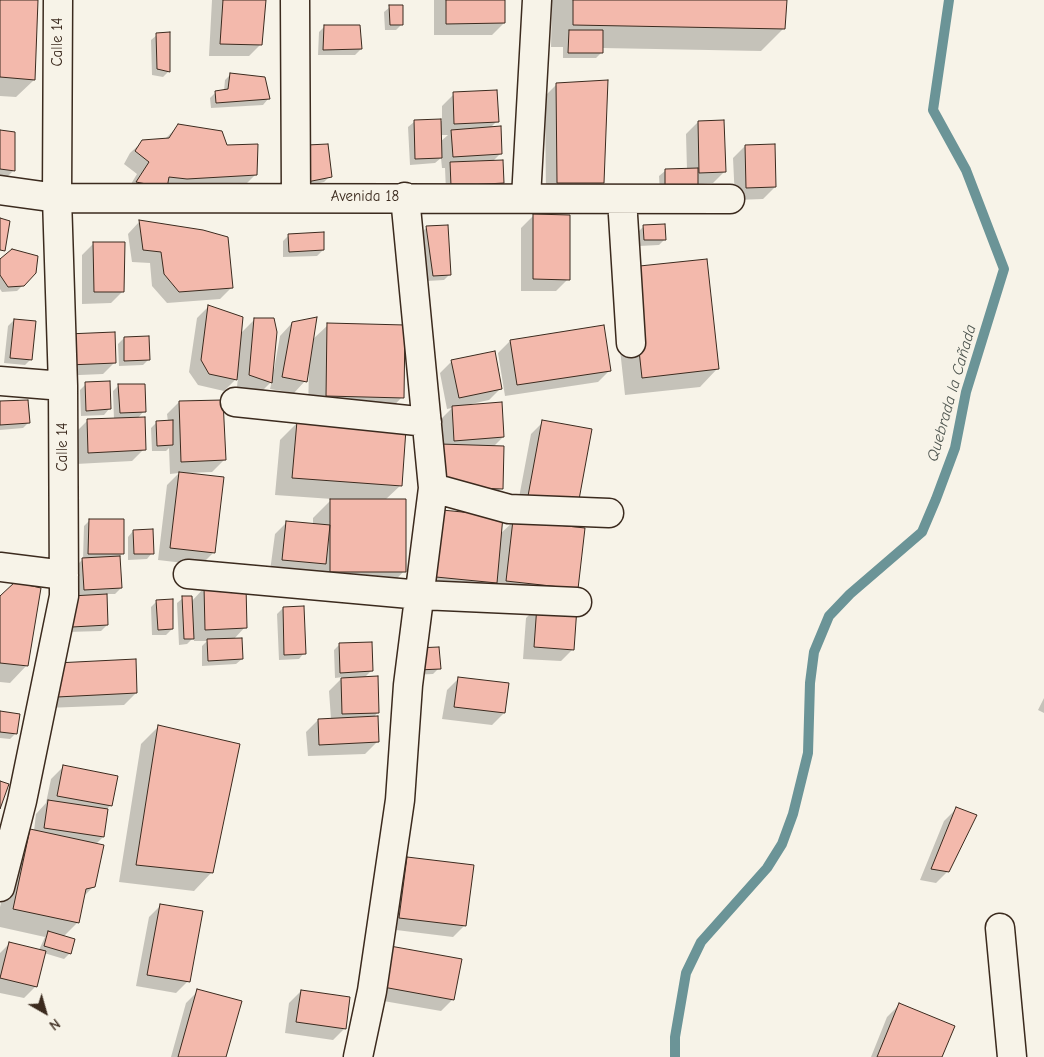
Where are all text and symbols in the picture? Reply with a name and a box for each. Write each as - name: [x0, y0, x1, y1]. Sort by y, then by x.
- street label: Calle 14: [49, 17, 67, 67]
- street label: Avenida 18: [331, 188, 399, 206]
- water label: Quebrada la Cañada: [923, 322, 981, 464]
- street label: Calle 14: [54, 422, 72, 472]
- north arrow: [20, 987, 70, 1037]
- text: N: [46, 1015, 63, 1034]

